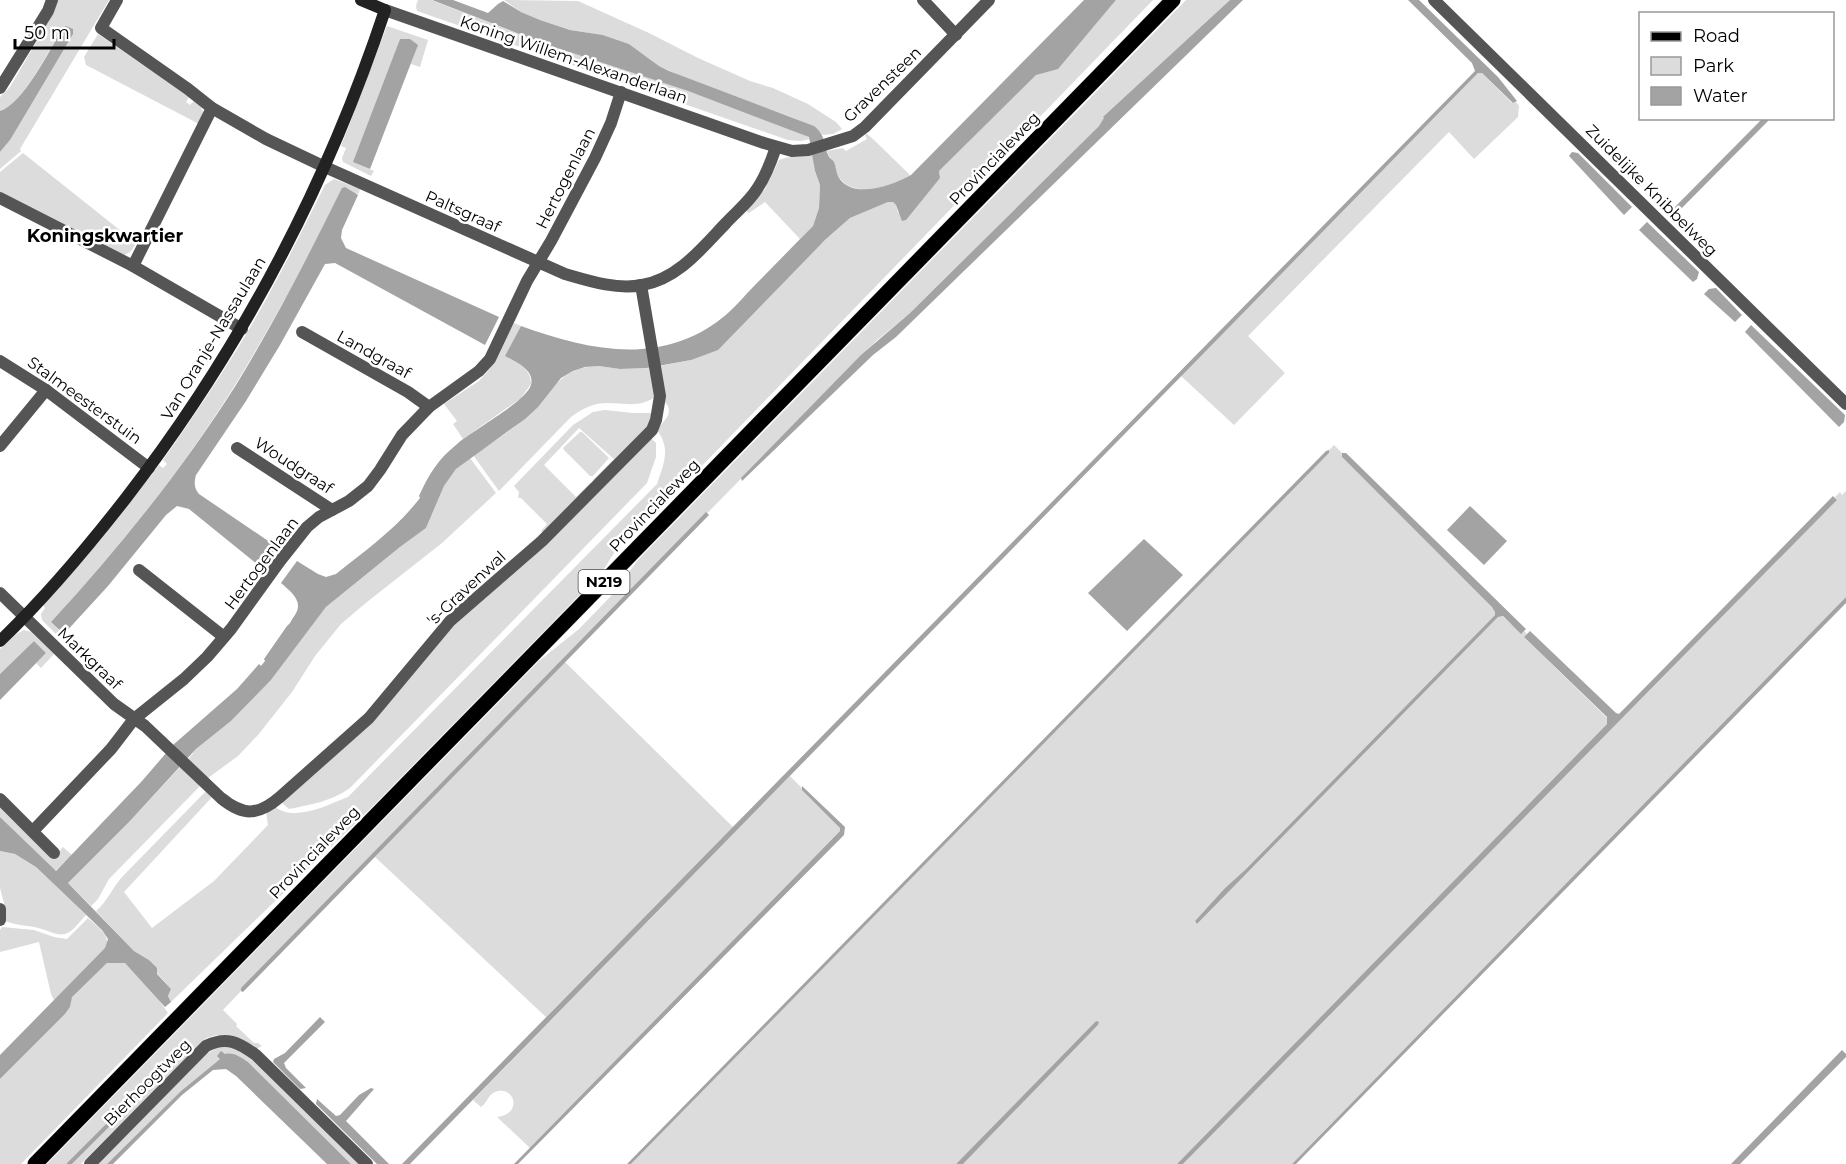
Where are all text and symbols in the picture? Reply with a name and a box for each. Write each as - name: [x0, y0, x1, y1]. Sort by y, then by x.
- street label: Koning Willem-Alexanderlaan: [457, 11, 690, 107]
- scale bar: [15, 12, 114, 50]
- legend: [1639, 12, 1834, 120]
- text: 50 m: [24, 22, 70, 44]
- text: Road: [1693, 25, 1740, 47]
- street label: Gravensteen: [840, 43, 925, 126]
- text: Park: [1693, 55, 1734, 77]
- text: Water: [1693, 85, 1748, 107]
- street label: Provincialeweg: [945, 108, 1044, 209]
- street label: Zuidelijke Knibbelweg: [1582, 121, 1721, 260]
- street label: Hertogenlaan: [532, 124, 599, 232]
- street label: Paltsgraaf: [422, 186, 504, 237]
- district label: Koningskwartier: [27, 225, 183, 247]
- street label: Van Oranje-Nassaulaan: [157, 253, 270, 423]
- street label: Landgraaf: [333, 326, 415, 383]
- street label: Stalmeesterstuin: [24, 353, 145, 448]
- street label: Woudgraaf: [251, 433, 337, 498]
- street label: Provincialeweg: [605, 455, 704, 556]
- street label: Hertogenlaan: [220, 513, 302, 613]
- street label: 's-Gravenwal: [423, 547, 510, 630]
- road number: N219: [578, 570, 630, 594]
- street label: Markgraaf: [54, 623, 126, 694]
- street label: Provincialeweg: [265, 802, 364, 903]
- street label: Bierhoogtweg: [100, 1035, 195, 1130]

